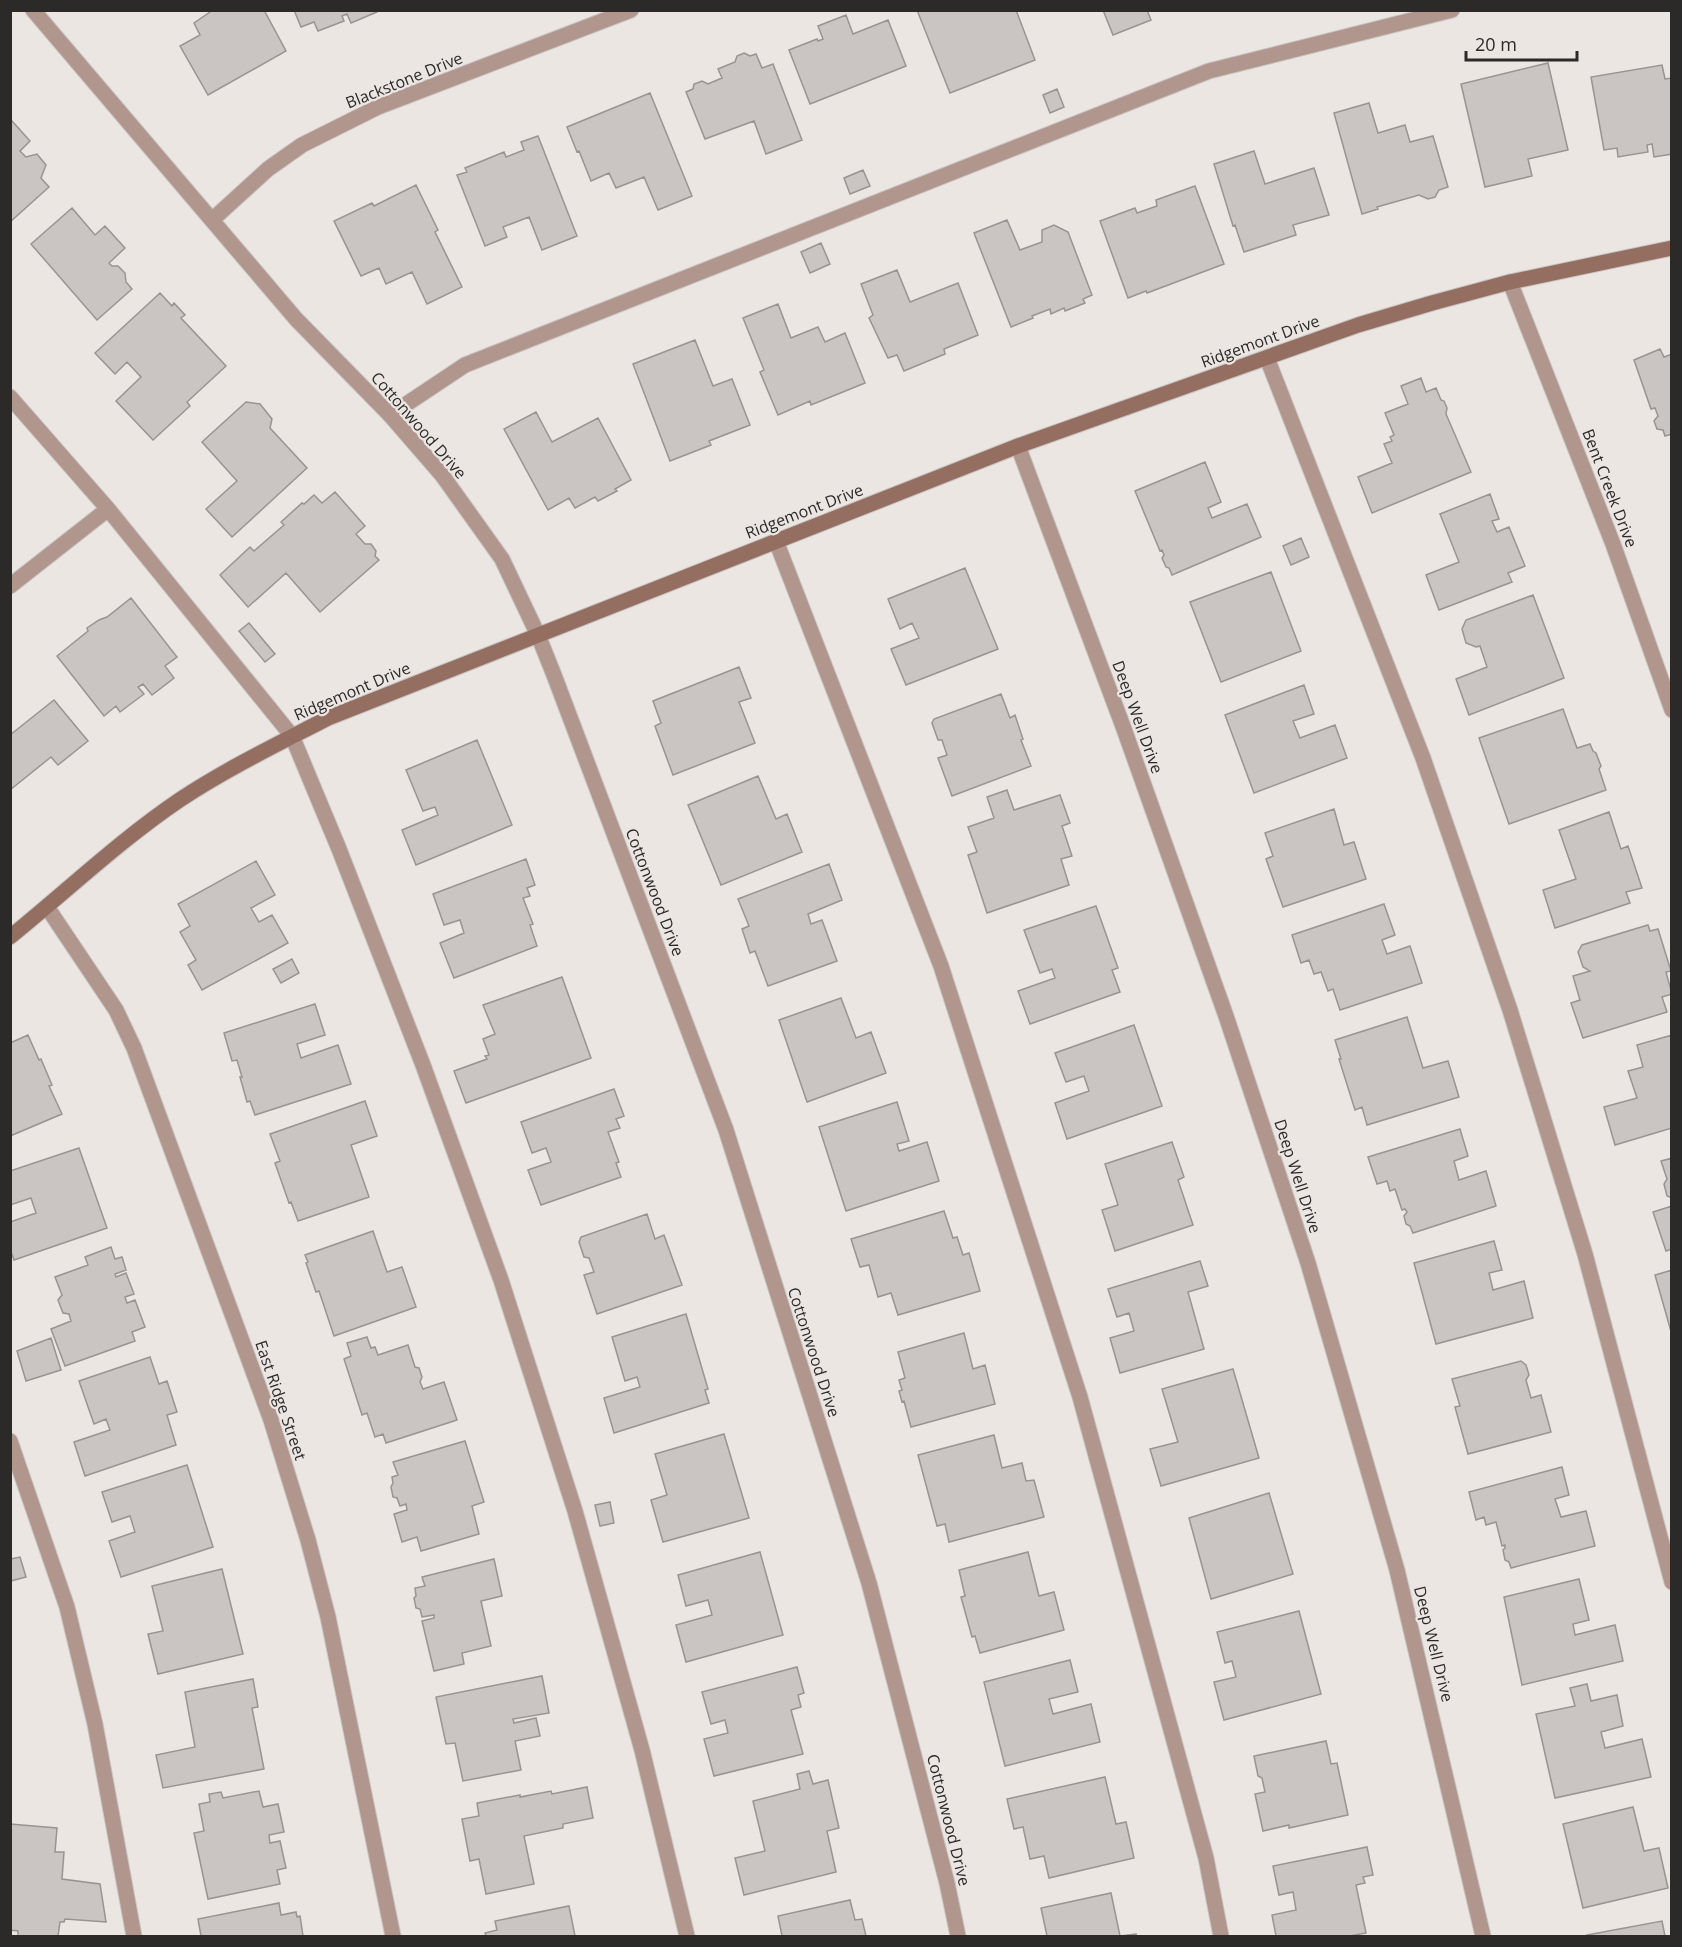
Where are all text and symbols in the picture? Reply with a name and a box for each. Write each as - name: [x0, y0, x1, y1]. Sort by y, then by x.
- scale bar: [1466, 24, 1577, 62]
- text: 20 m: [1475, 32, 1517, 56]
- street label: Blackstone Drive: [342, 46, 466, 114]
- street label: Ridgemont Drive: [1198, 309, 1322, 373]
- street label: Cottonwood Drive: [366, 367, 472, 483]
- street label: Bent Creek Drive: [1577, 426, 1643, 550]
- street label: Ridgemont Drive: [742, 478, 866, 544]
- street label: Ridgemont Drive: [290, 657, 414, 725]
- street label: Deep Well Drive: [1107, 657, 1169, 777]
- street label: Cottonwood Drive: [620, 825, 690, 959]
- street label: Deep Well Drive: [1269, 1116, 1327, 1236]
- street label: Cottonwood Drive: [783, 1284, 845, 1420]
- street label: East Ridge Street: [250, 1337, 312, 1463]
- street label: Deep Well Drive: [1409, 1584, 1459, 1704]
- street label: Cottonwood Drive: [922, 1752, 976, 1888]

